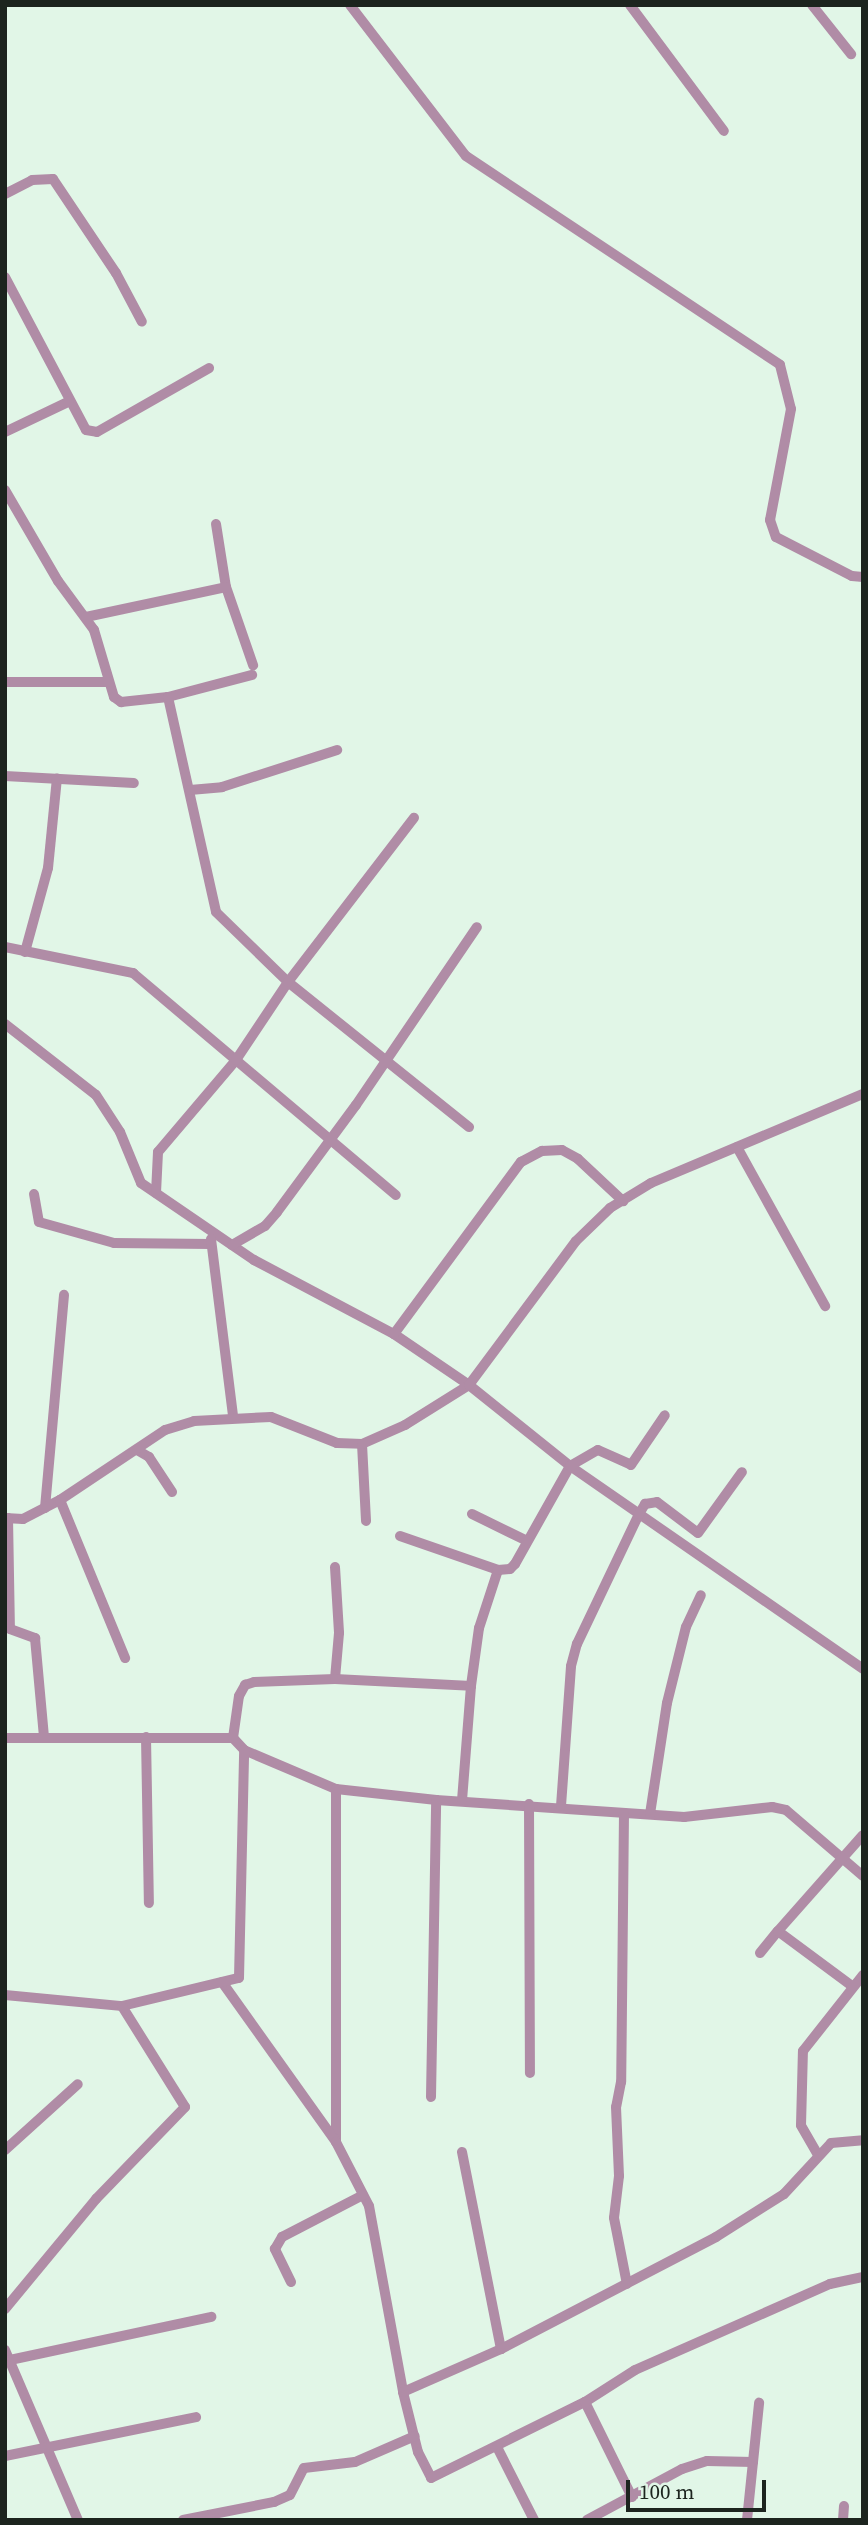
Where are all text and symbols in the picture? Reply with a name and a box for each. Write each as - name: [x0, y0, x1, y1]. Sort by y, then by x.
- scale bar: [630, 2466, 770, 2510]
- text: 100 m: [639, 2477, 694, 2506]

